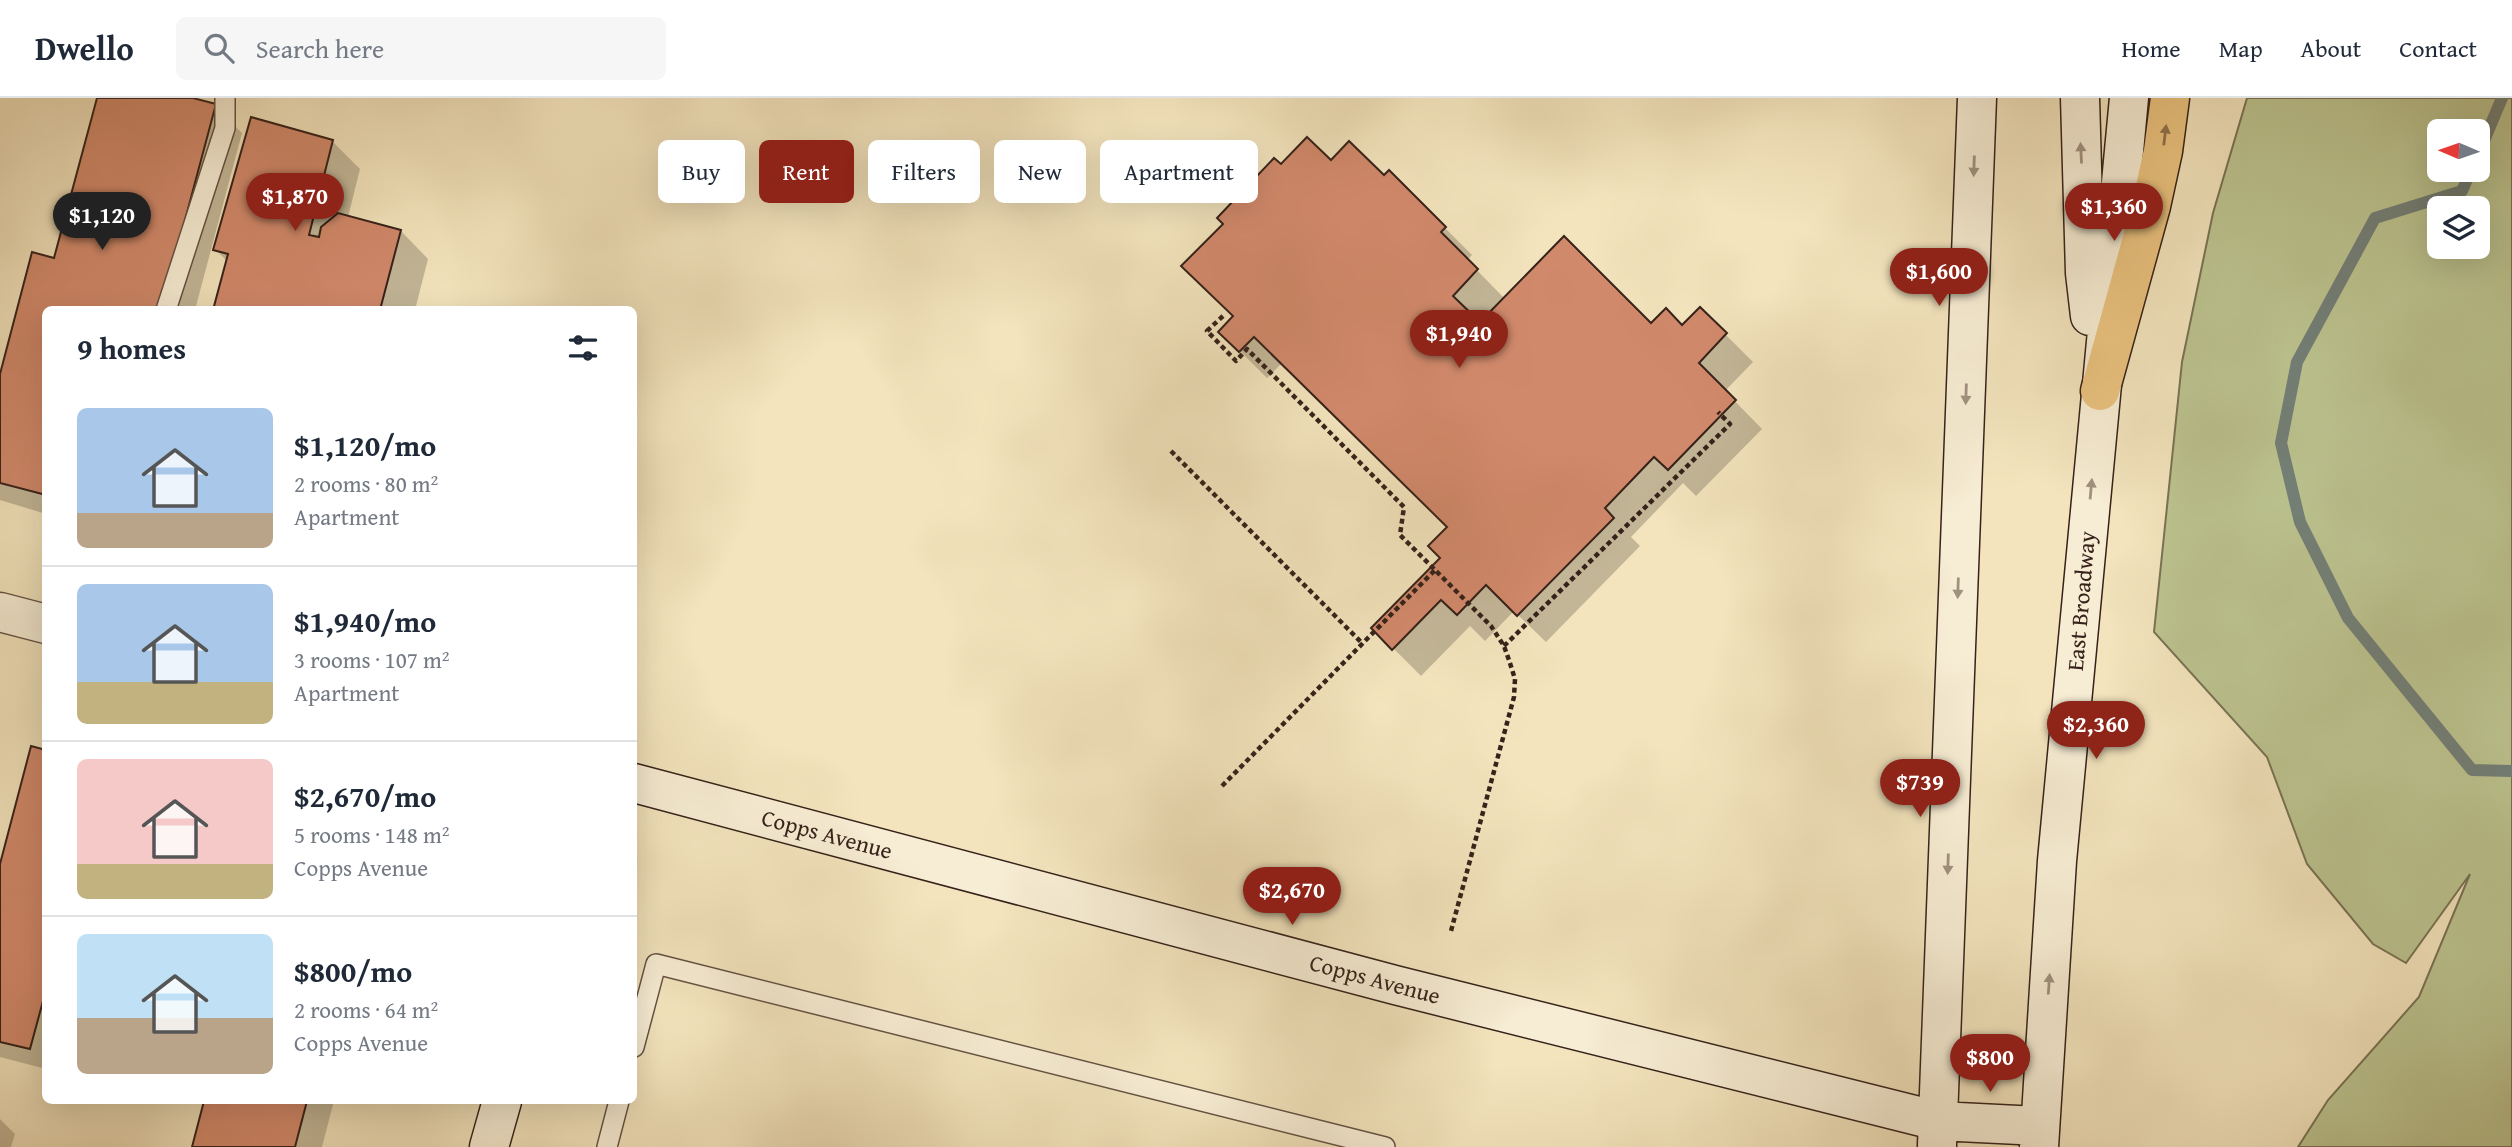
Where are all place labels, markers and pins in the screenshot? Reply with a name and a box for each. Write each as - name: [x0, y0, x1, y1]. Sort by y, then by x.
- pin: $1,870: [238, 174, 352, 233]
- pin: $1,360: [2057, 184, 2171, 243]
- pin: $1,120: [45, 192, 159, 252]
- pin: $1,600: [1882, 248, 1996, 308]
- pin: $1,940: [1402, 310, 1516, 370]
- pin: $2,360: [2039, 702, 2153, 761]
- pin: $739: [1879, 760, 1961, 819]
- pin: $2,670: [1235, 868, 1349, 927]
- pin: $800: [1949, 1034, 2031, 1094]

